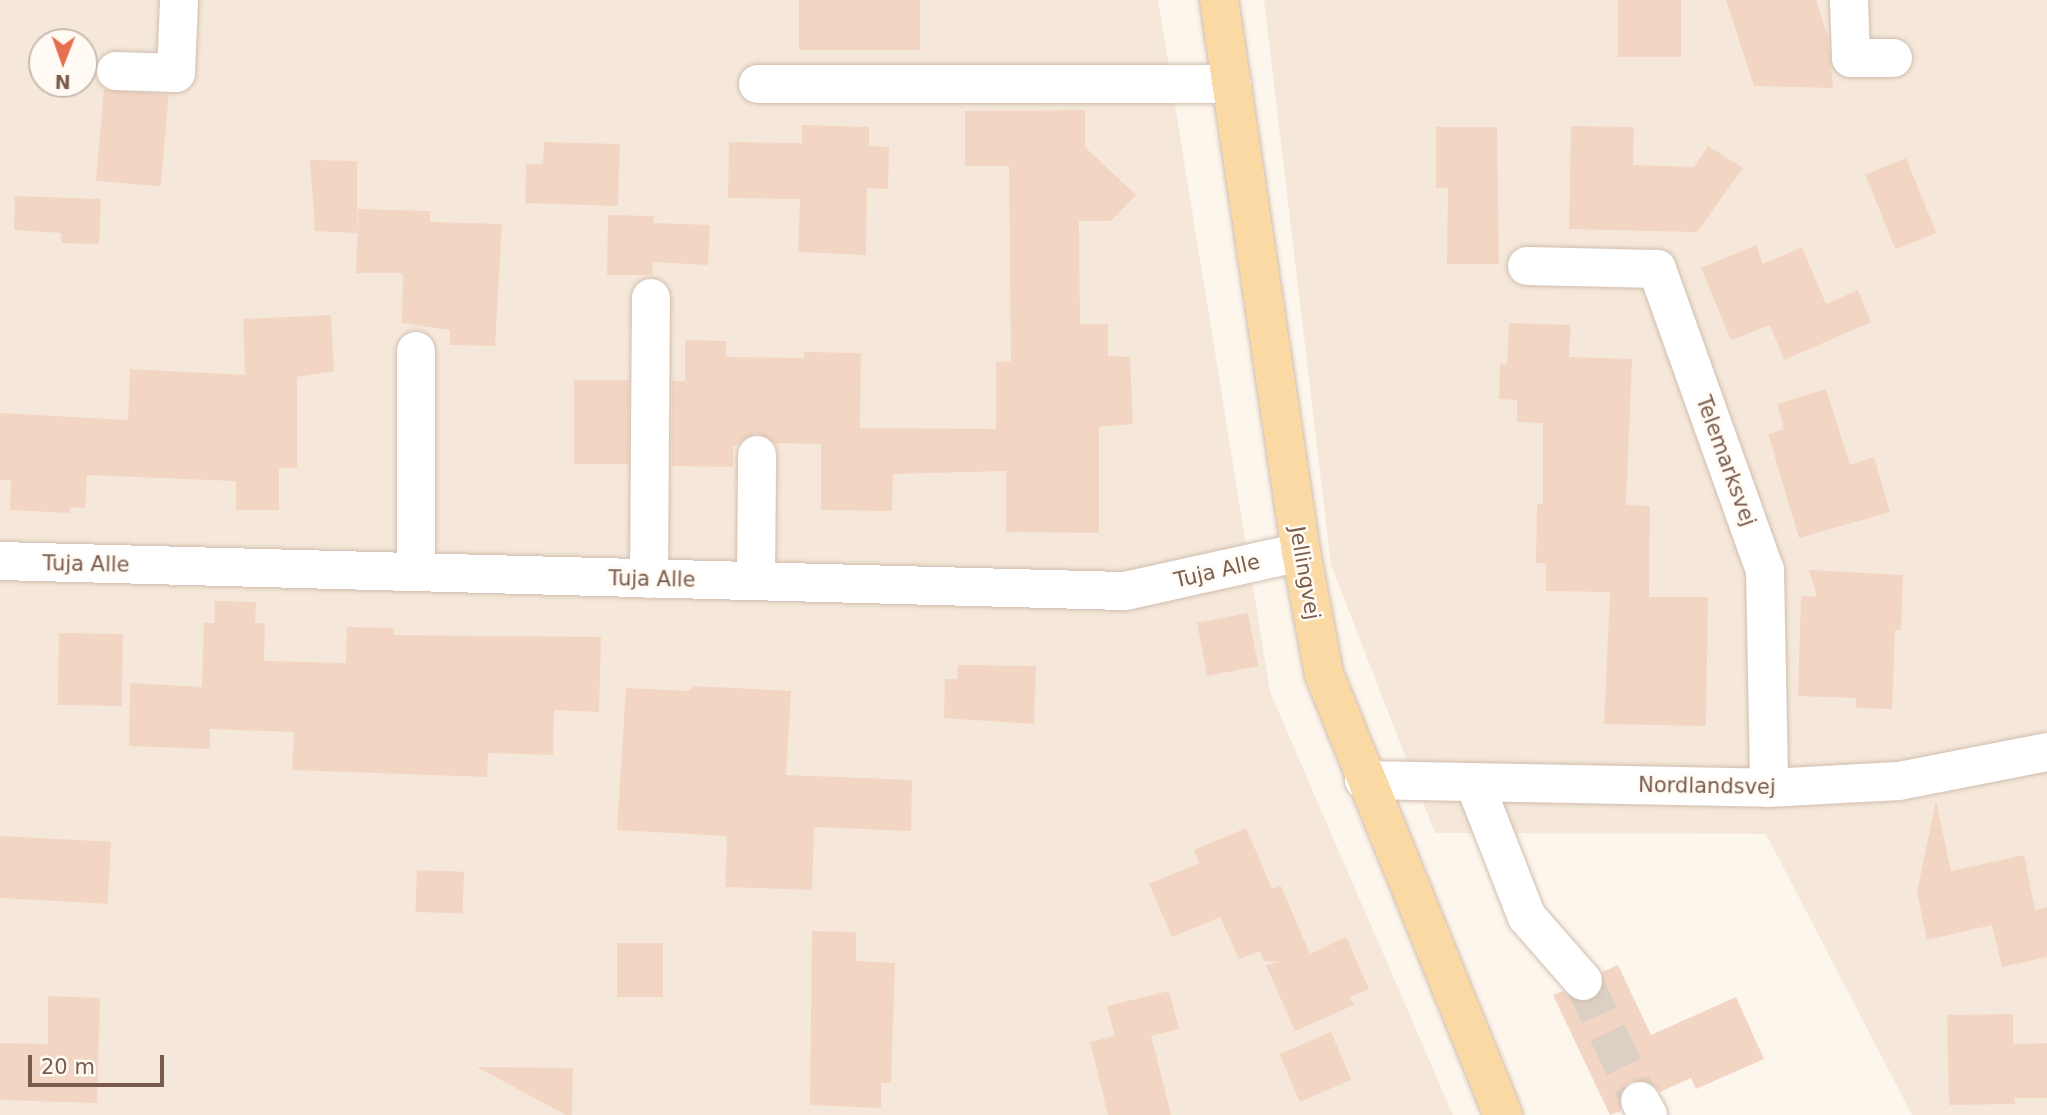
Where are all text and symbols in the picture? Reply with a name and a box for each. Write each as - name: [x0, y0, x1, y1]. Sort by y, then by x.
- north arrow: [28, 28, 98, 98]
- text: N: [55, 71, 71, 93]
- street label: Telemarksvej: [1691, 392, 1761, 530]
- street label: Jellingvej: [1284, 524, 1326, 622]
- street label: Tuja Alle: [1172, 549, 1262, 593]
- street label: Tuja Alle: [42, 551, 130, 577]
- street label: Tuja Alle: [608, 566, 696, 592]
- street label: Nordlandsvej: [1638, 772, 1776, 800]
- scale bar: [32, 1042, 168, 1086]
- text: 20 m: [41, 1055, 95, 1079]

